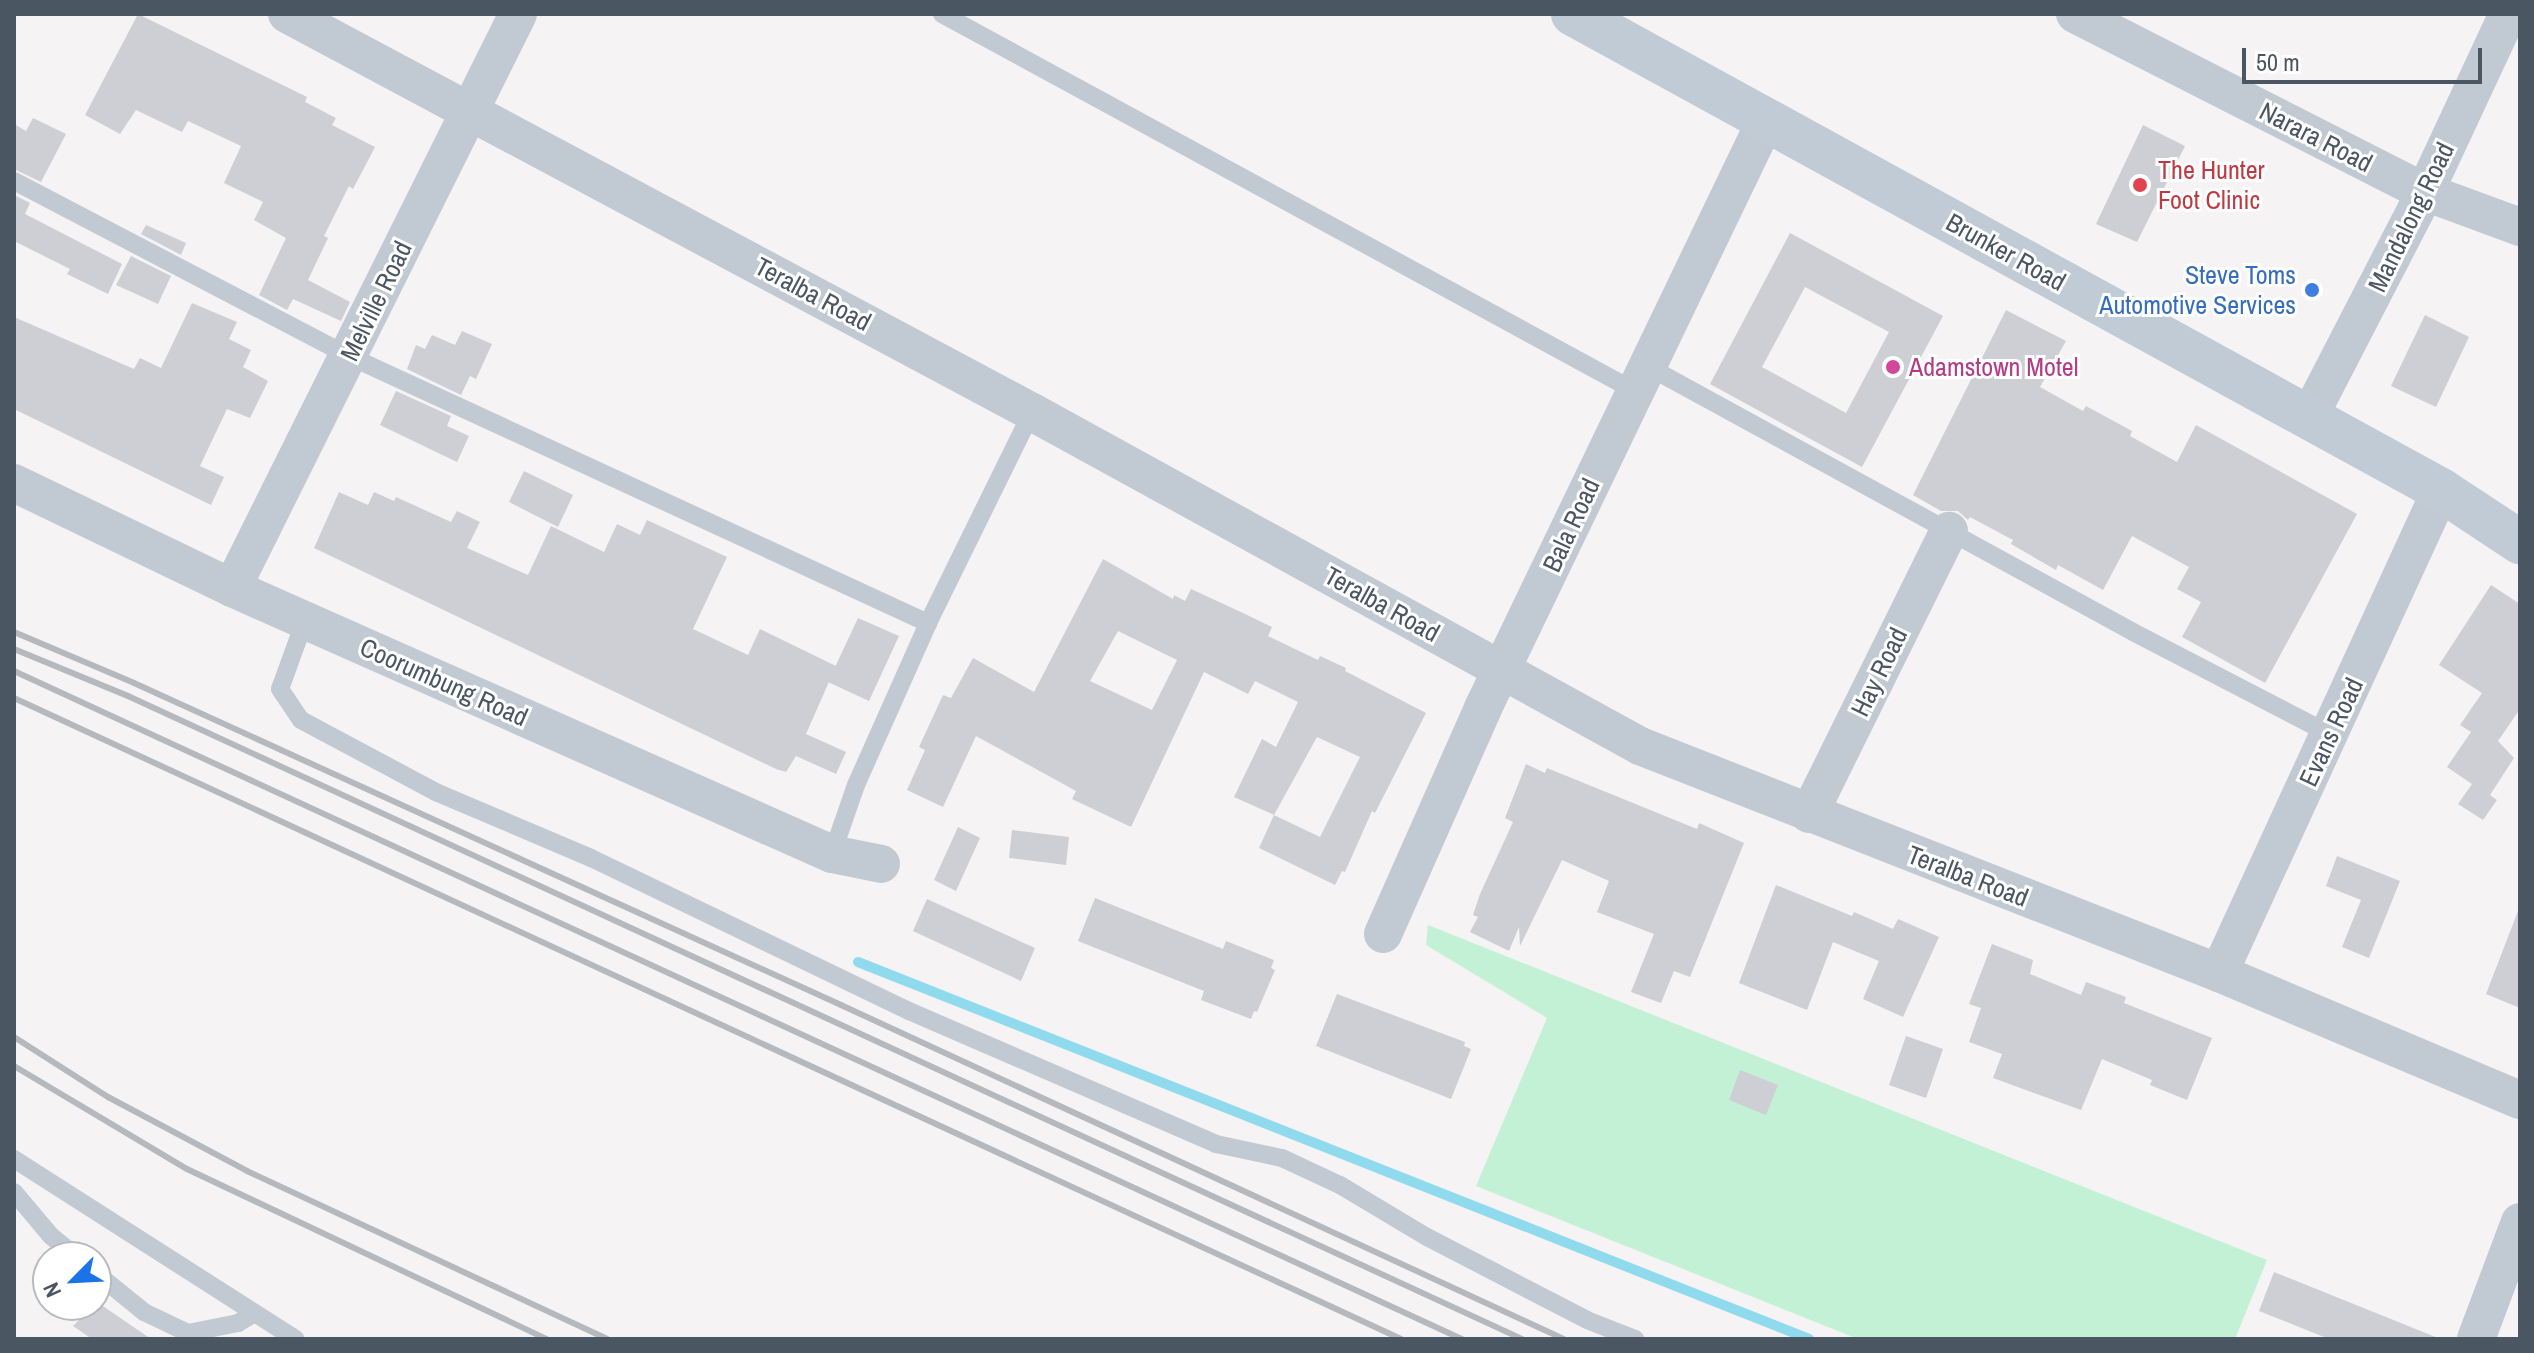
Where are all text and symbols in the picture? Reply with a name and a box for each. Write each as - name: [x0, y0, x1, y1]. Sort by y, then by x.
- scale bar: [2246, 32, 2486, 82]
- text: 50 m: [2256, 46, 2300, 78]
- street label: Narara Road: [2255, 95, 2377, 179]
- street label: Mandalong Road: [2361, 137, 2461, 297]
- place label: The Hunter Foot Clinic: [2158, 154, 2265, 216]
- marker: The Hunter Foot Clinic: [2129, 174, 2151, 196]
- street label: Brunker Road: [1941, 206, 2071, 298]
- street label: Melville Road: [334, 236, 418, 366]
- street label: Teralba Road: [750, 250, 876, 338]
- place label: Steve Toms Automotive Services: [2099, 259, 2296, 320]
- marker: Steve Toms Automotive Services: [2303, 281, 2321, 299]
- place label: Adamstown Motel: [1909, 351, 2078, 383]
- marker: Adamstown Motel: [1884, 358, 1902, 376]
- street label: Bala Road: [1536, 473, 1606, 577]
- street label: Teralba Road: [1319, 560, 1445, 648]
- street label: Hay Road: [1844, 623, 1914, 721]
- street label: Coorumbung Road: [355, 631, 533, 733]
- street label: Evans Road: [2292, 673, 2370, 791]
- street label: Teralba Road: [1903, 839, 2033, 913]
- north arrow: [32, 1241, 112, 1321]
- text: N: [36, 1278, 68, 1302]

